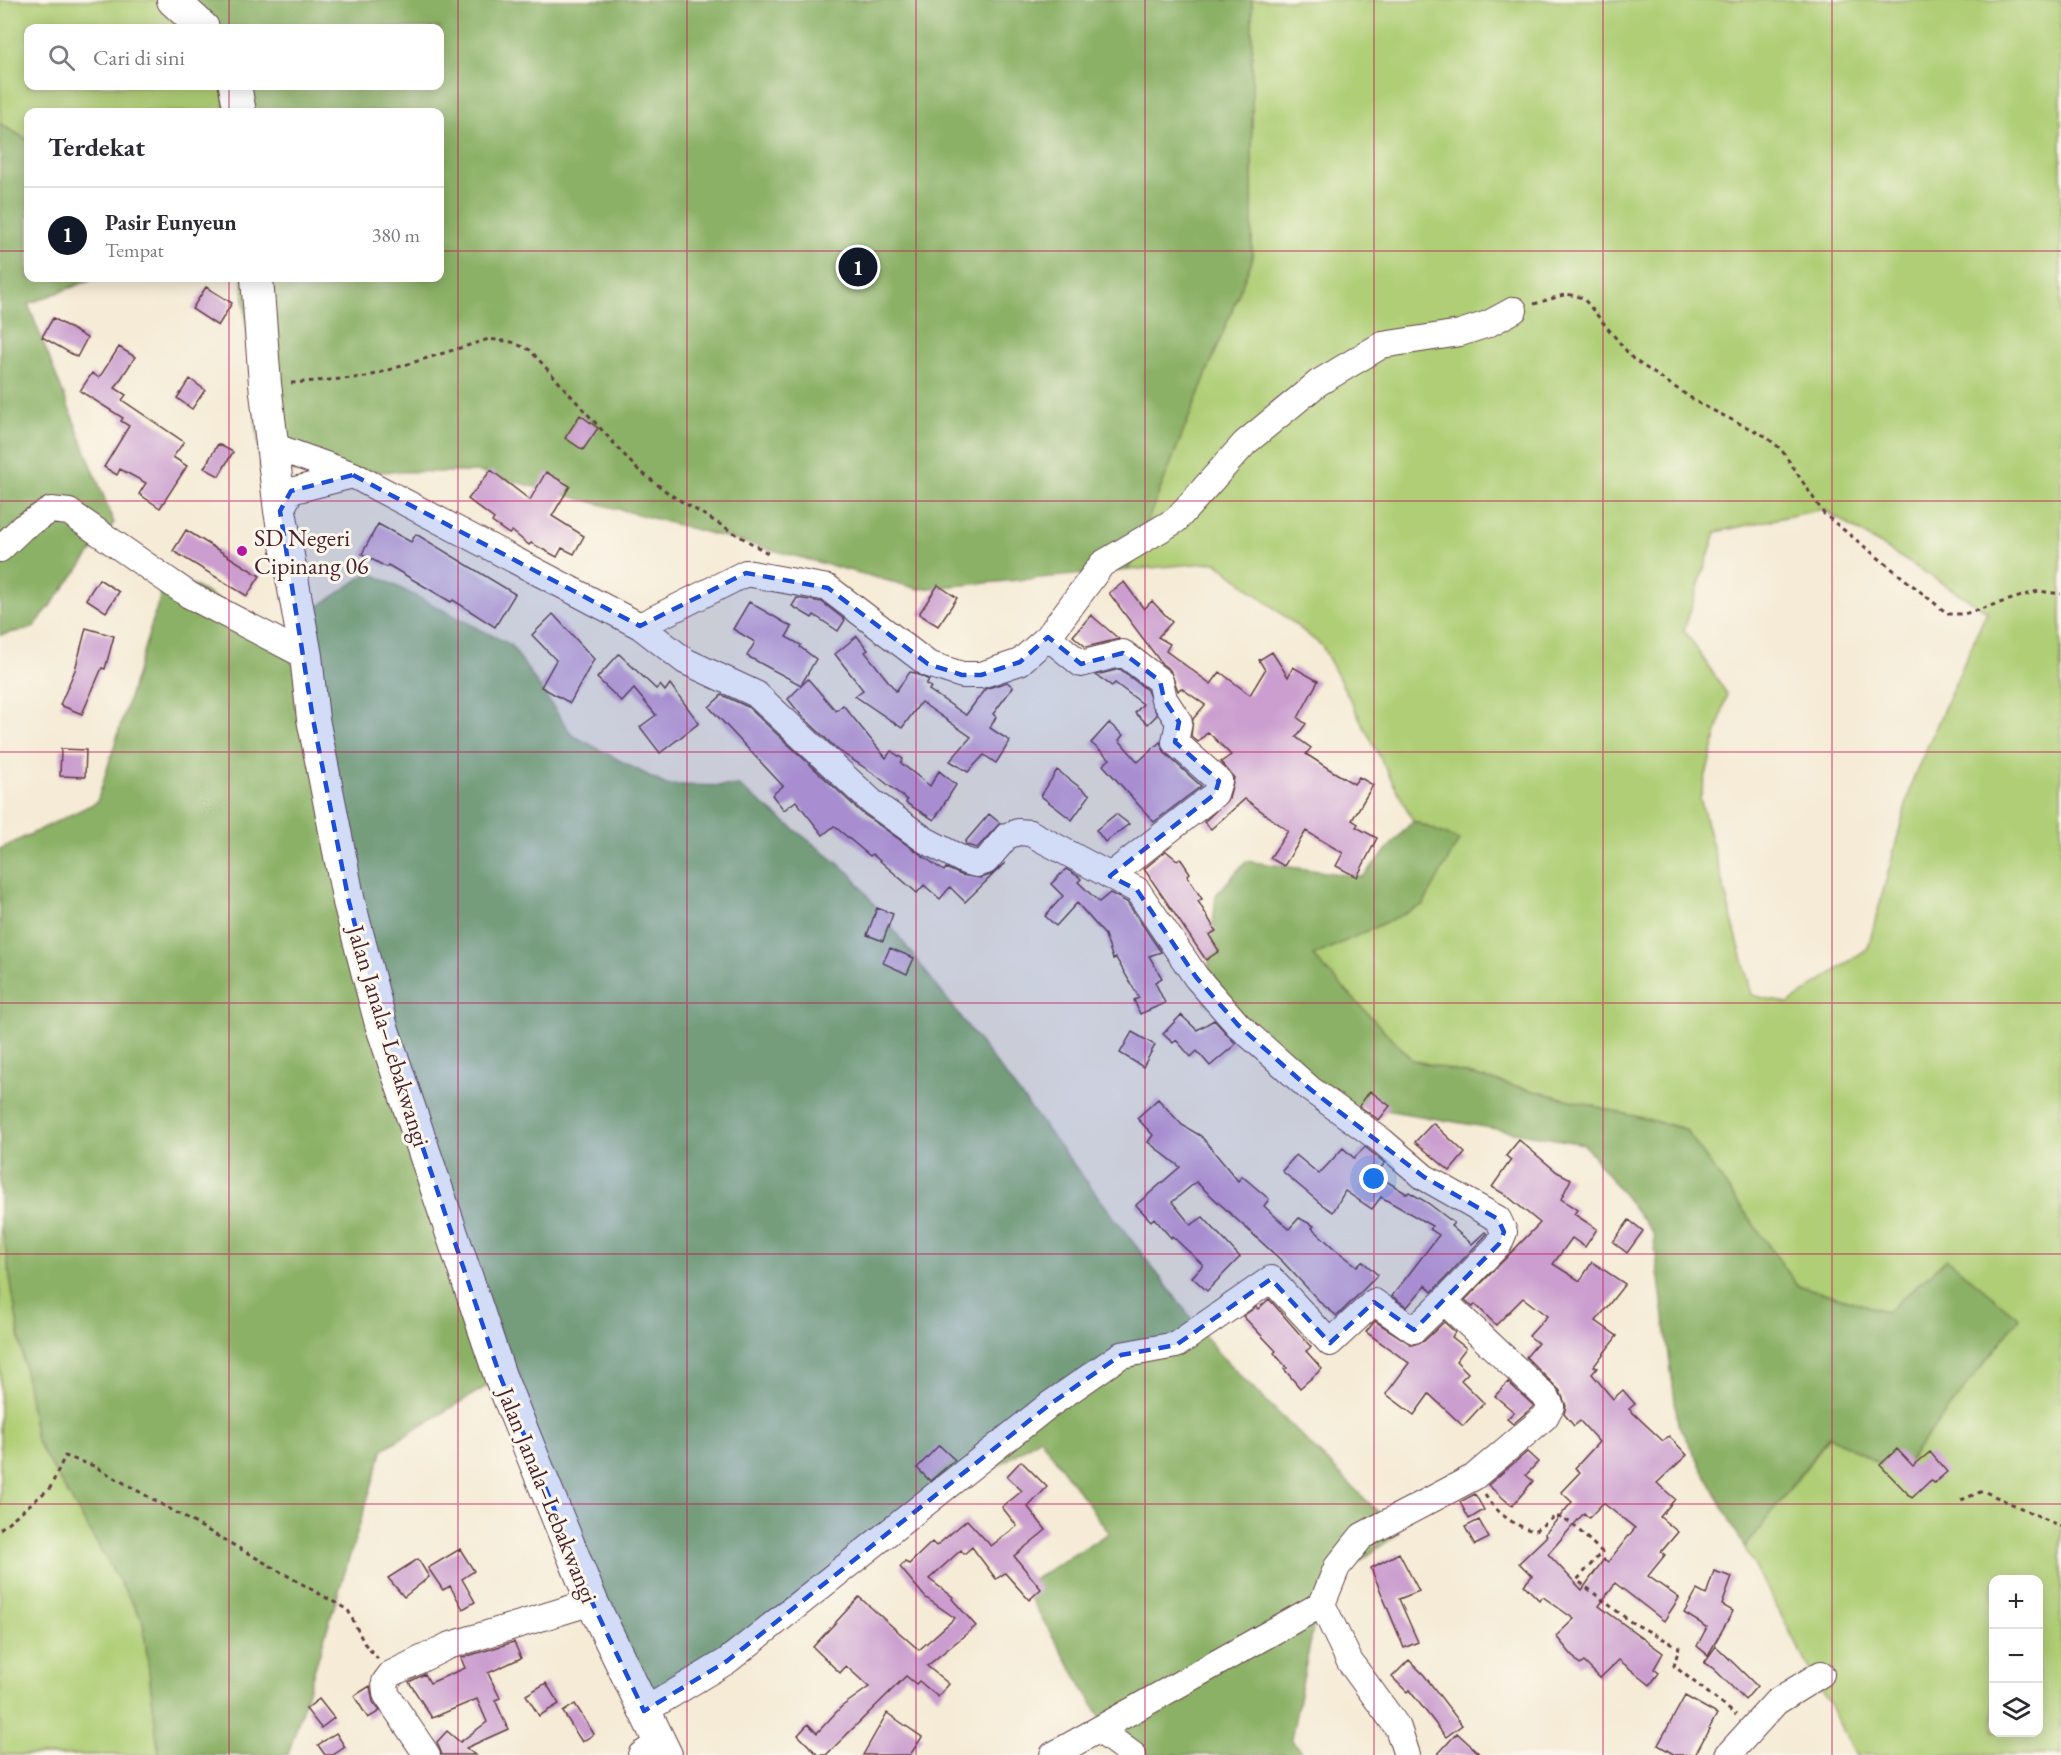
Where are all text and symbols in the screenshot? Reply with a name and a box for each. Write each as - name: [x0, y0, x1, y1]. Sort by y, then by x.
- search box: [24, 24, 444, 90]
- icon: search: [45, 41, 78, 74]
- text: Cari di sini: [93, 43, 185, 72]
- text: Terdekat: [48, 130, 145, 164]
- text: Pasir Eunyeun: [105, 208, 237, 237]
- text: 1: [62, 222, 73, 248]
- text: 380 m: [372, 222, 420, 248]
- text: Tempat: [105, 237, 164, 263]
- pin: 1: [838, 244, 878, 290]
- place label: SD Negeri Cipinang 06: [254, 522, 368, 581]
- marker: SD Negeri Cipinang 06: [235, 544, 249, 558]
- street label: Jalan Janala–Lebakwangi: [340, 920, 437, 1151]
- your location: [1359, 1164, 1388, 1193]
- street label: Jalan Janala–Lebakwangi: [490, 1381, 605, 1607]
- map controls: [1989, 1575, 2043, 1737]
- button: +: [1989, 1575, 2043, 1629]
- button: −: [1989, 1629, 2043, 1683]
- button: layers: [1989, 1683, 2043, 1737]

